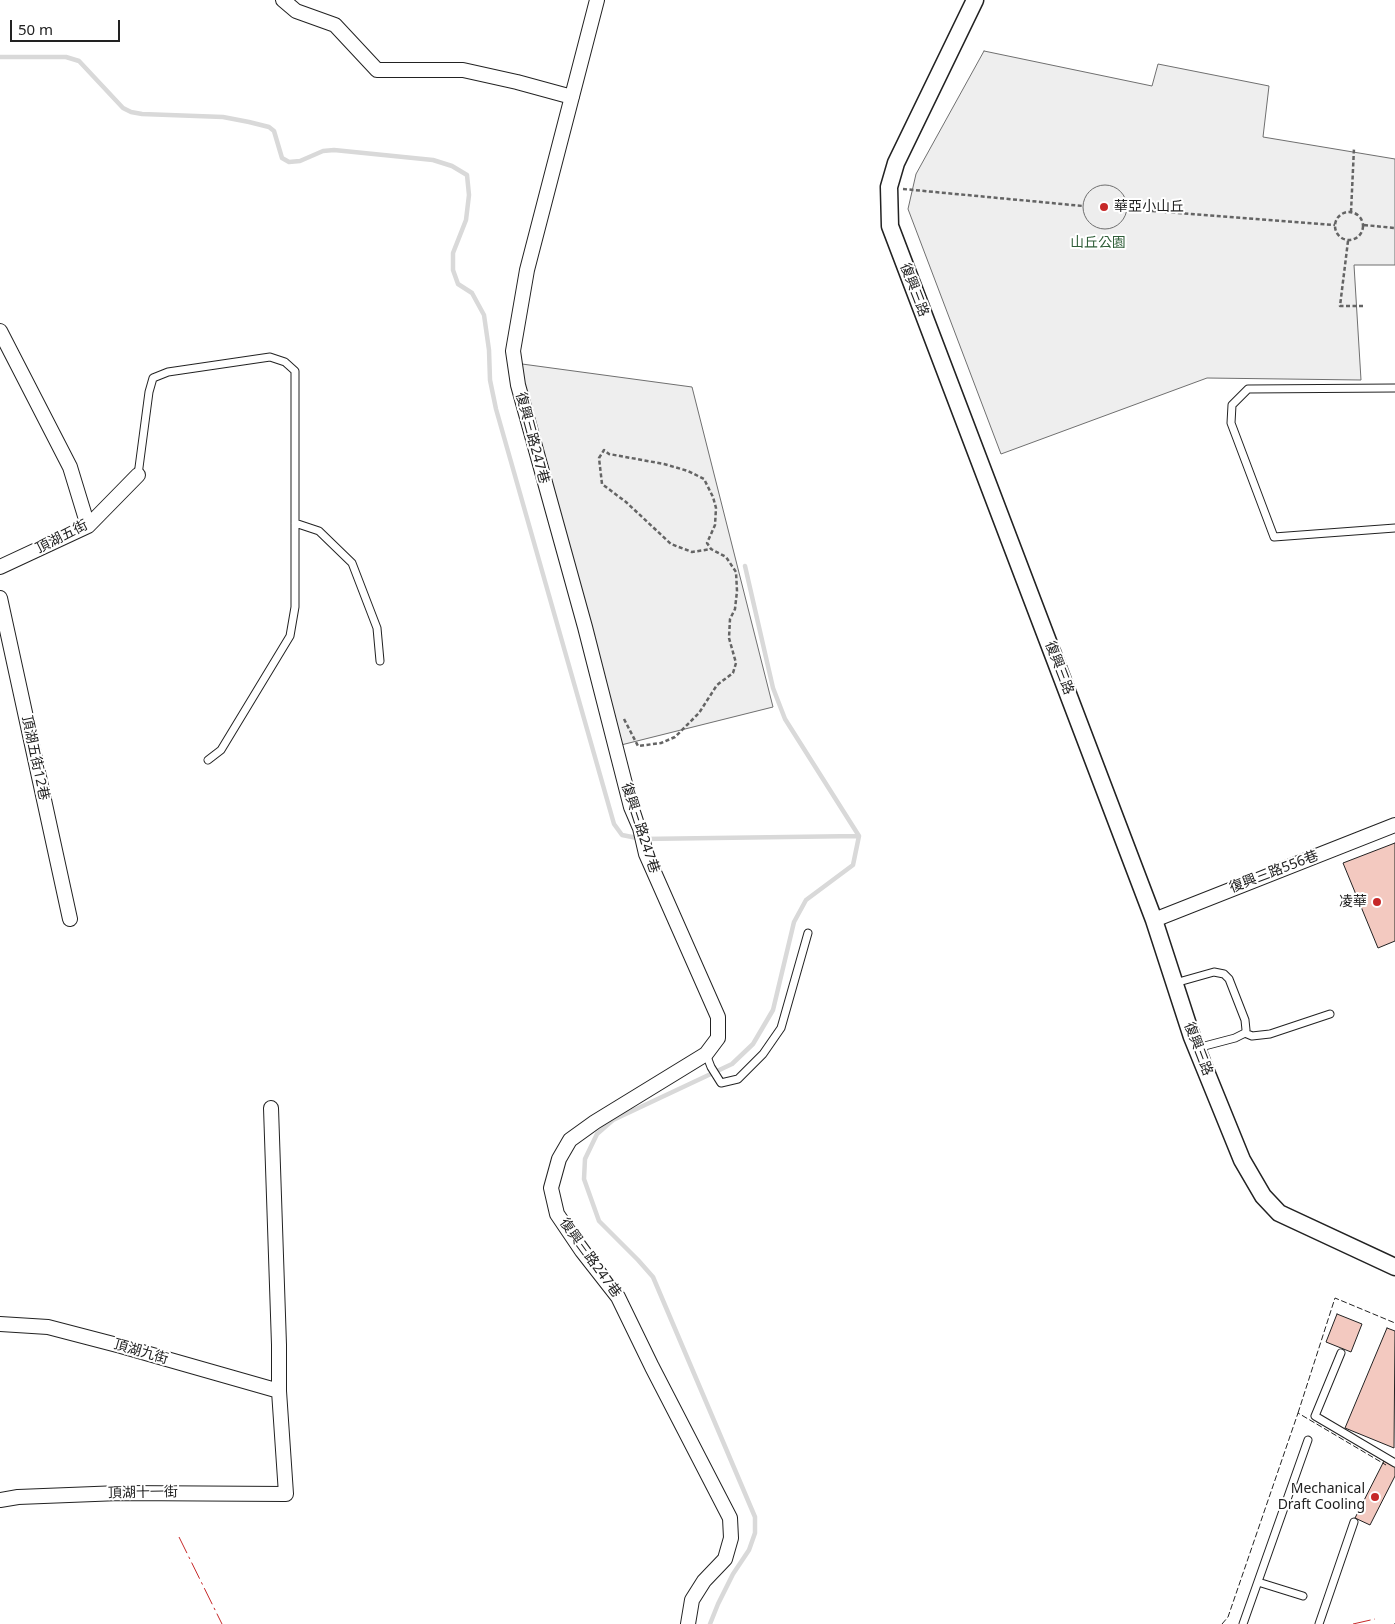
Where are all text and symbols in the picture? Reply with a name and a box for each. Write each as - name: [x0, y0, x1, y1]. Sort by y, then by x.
- scale bar: [12, 10, 122, 42]
- text: 50 m: [18, 19, 53, 39]
- place label: 華亞小山丘: [1114, 199, 1184, 215]
- marker: 華亞小山丘: [1098, 201, 1110, 213]
- park label: 山丘公園: [1070, 235, 1126, 251]
- street label: 復興三路: [896, 261, 932, 319]
- street label: 復興三路247巷: [512, 390, 552, 486]
- street label: 頂湖五街: [33, 517, 91, 557]
- street label: 復興三路: [1041, 639, 1077, 697]
- street label: 頂湖五街12巷: [18, 714, 52, 802]
- street label: 復興三路247巷: [617, 781, 663, 875]
- street label: 復興三路556巷: [1227, 847, 1321, 897]
- place label: 凌華: [1339, 894, 1367, 910]
- marker: 凌華: [1371, 896, 1383, 908]
- street label: 復興三路: [1180, 1020, 1216, 1078]
- street label: 復興三路247巷: [556, 1215, 624, 1301]
- street label: 頂湖九街: [112, 1336, 170, 1368]
- place label: Mechanical Draft Cooling: [1278, 1481, 1365, 1514]
- street label: 頂湖十一街: [108, 1484, 178, 1502]
- marker: Mechanical Draft Cooling: [1369, 1491, 1381, 1503]

